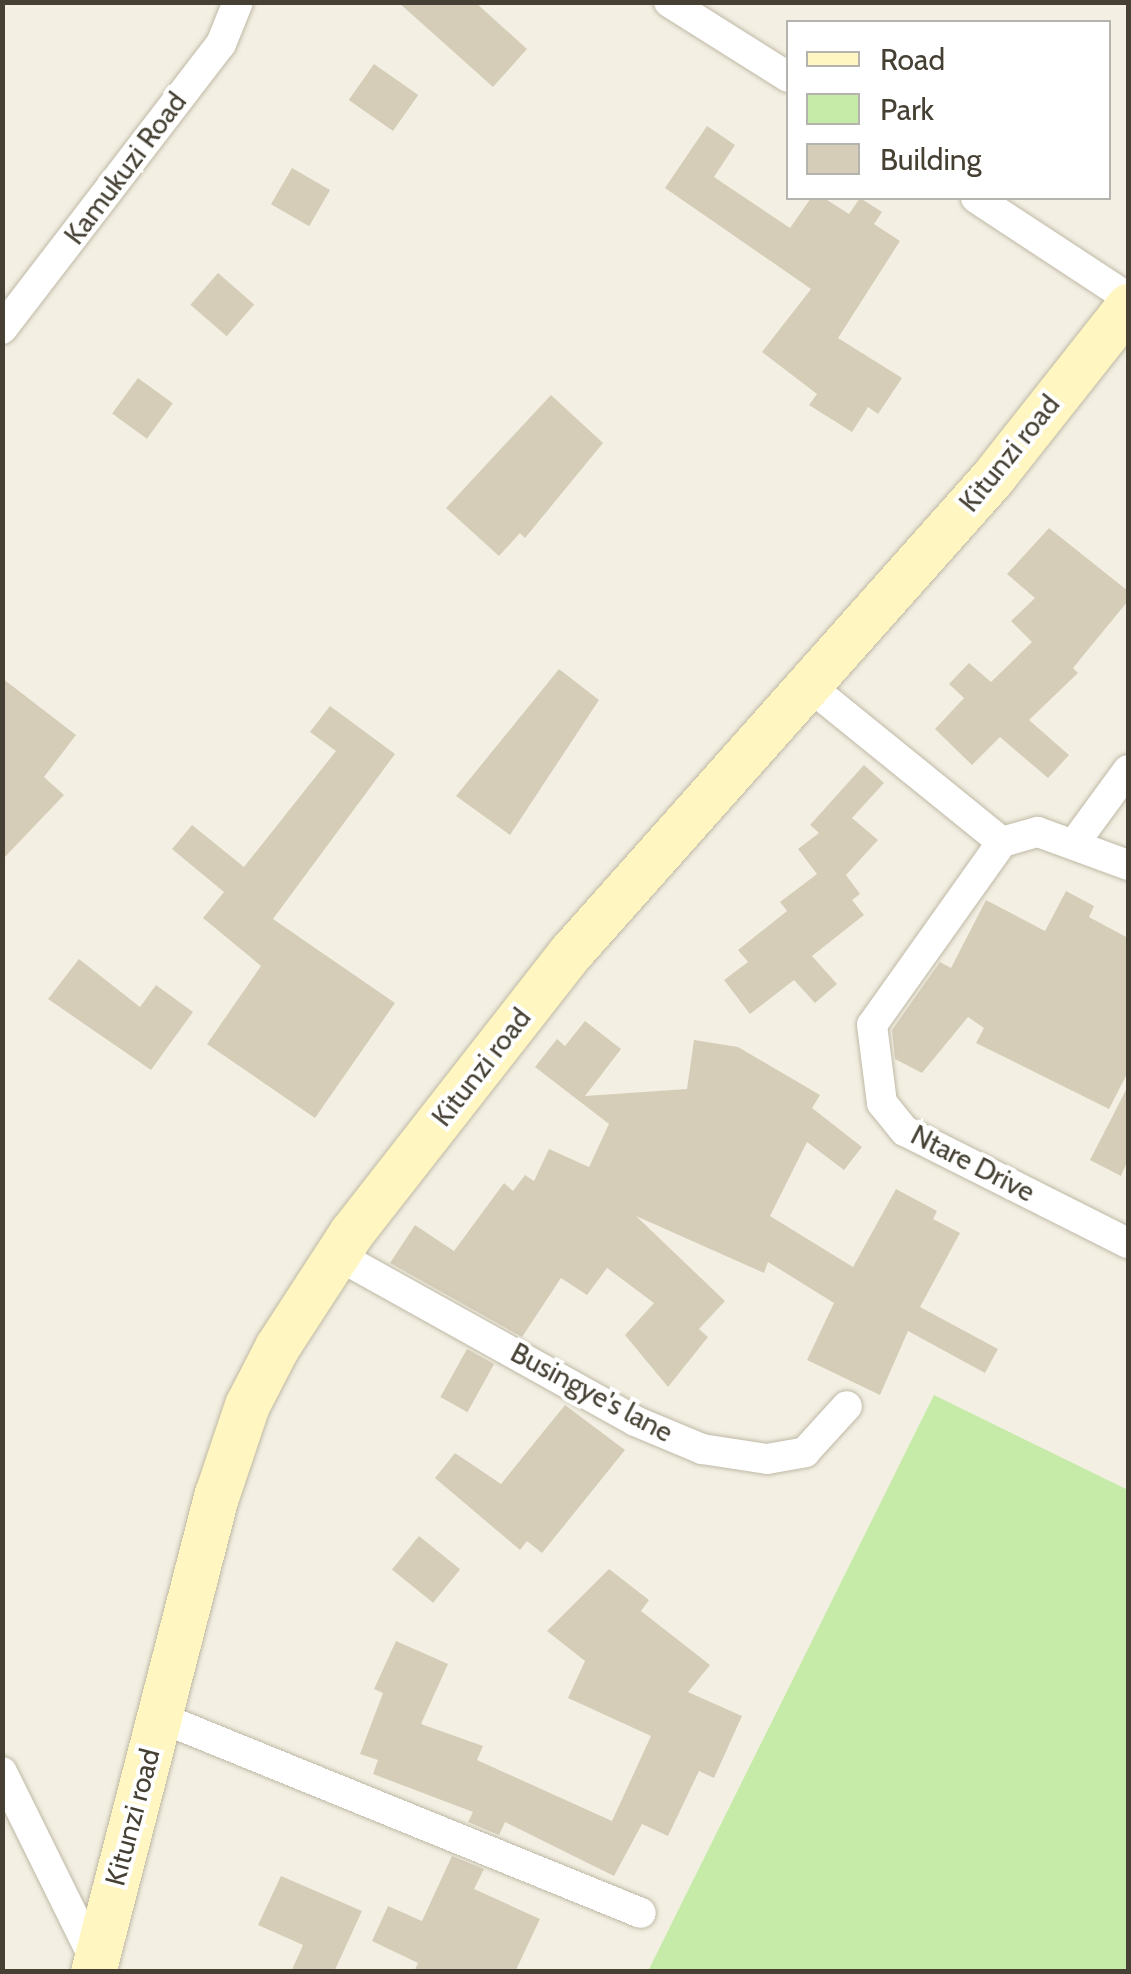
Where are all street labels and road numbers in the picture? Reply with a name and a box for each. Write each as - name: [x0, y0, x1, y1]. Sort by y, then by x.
- street label: Kamukuzi Road: [57, 85, 193, 251]
- street label: Kitunzi road: [952, 388, 1066, 518]
- street label: Kitunzi road: [425, 1001, 537, 1133]
- street label: Ntare Drive: [906, 1118, 1040, 1208]
- street label: Busingye's lane: [505, 1335, 679, 1449]
- street label: Kitunzi road: [98, 1745, 166, 1889]

